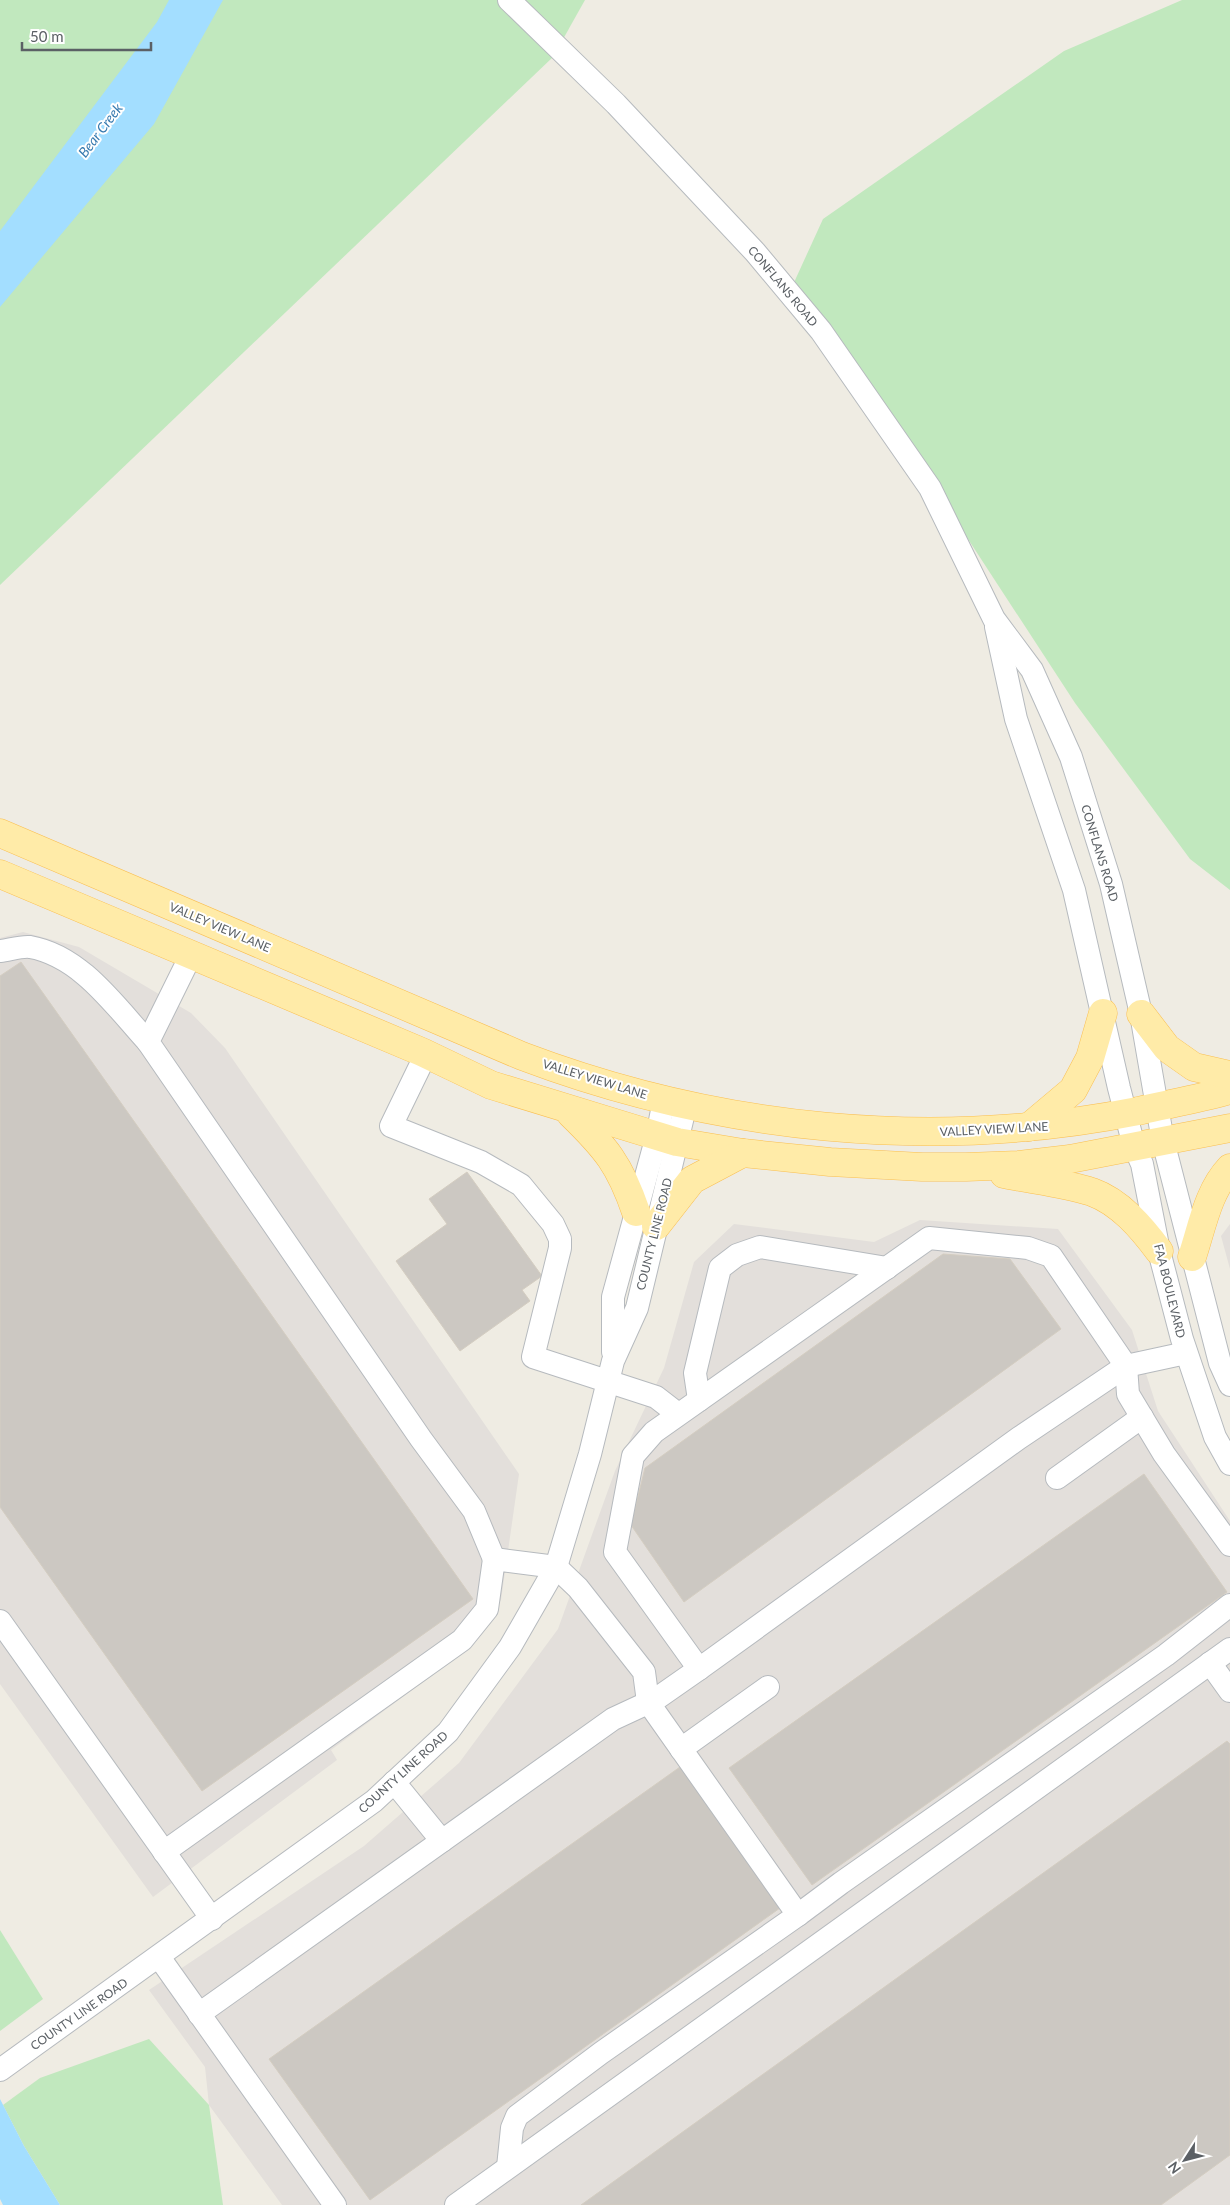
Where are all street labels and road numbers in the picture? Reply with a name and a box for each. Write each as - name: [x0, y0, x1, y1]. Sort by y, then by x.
- street label: CONFLANS ROAD: [745, 243, 821, 329]
- street label: CONFLANS ROAD: [1078, 803, 1122, 903]
- street label: VALLEY VIEW LANE: [167, 899, 273, 955]
- street label: VALLEY VIEW LANE: [541, 1056, 649, 1102]
- street label: VALLEY VIEW LANE: [939, 1119, 1049, 1139]
- street label: COUNTY LINE ROAD: [633, 1176, 675, 1292]
- street label: FAA BOULEVARD: [1151, 1242, 1189, 1340]
- street label: COUNTY LINE ROAD: [355, 1728, 451, 1816]
- street label: COUNTY LINE ROAD: [27, 1975, 131, 2053]

